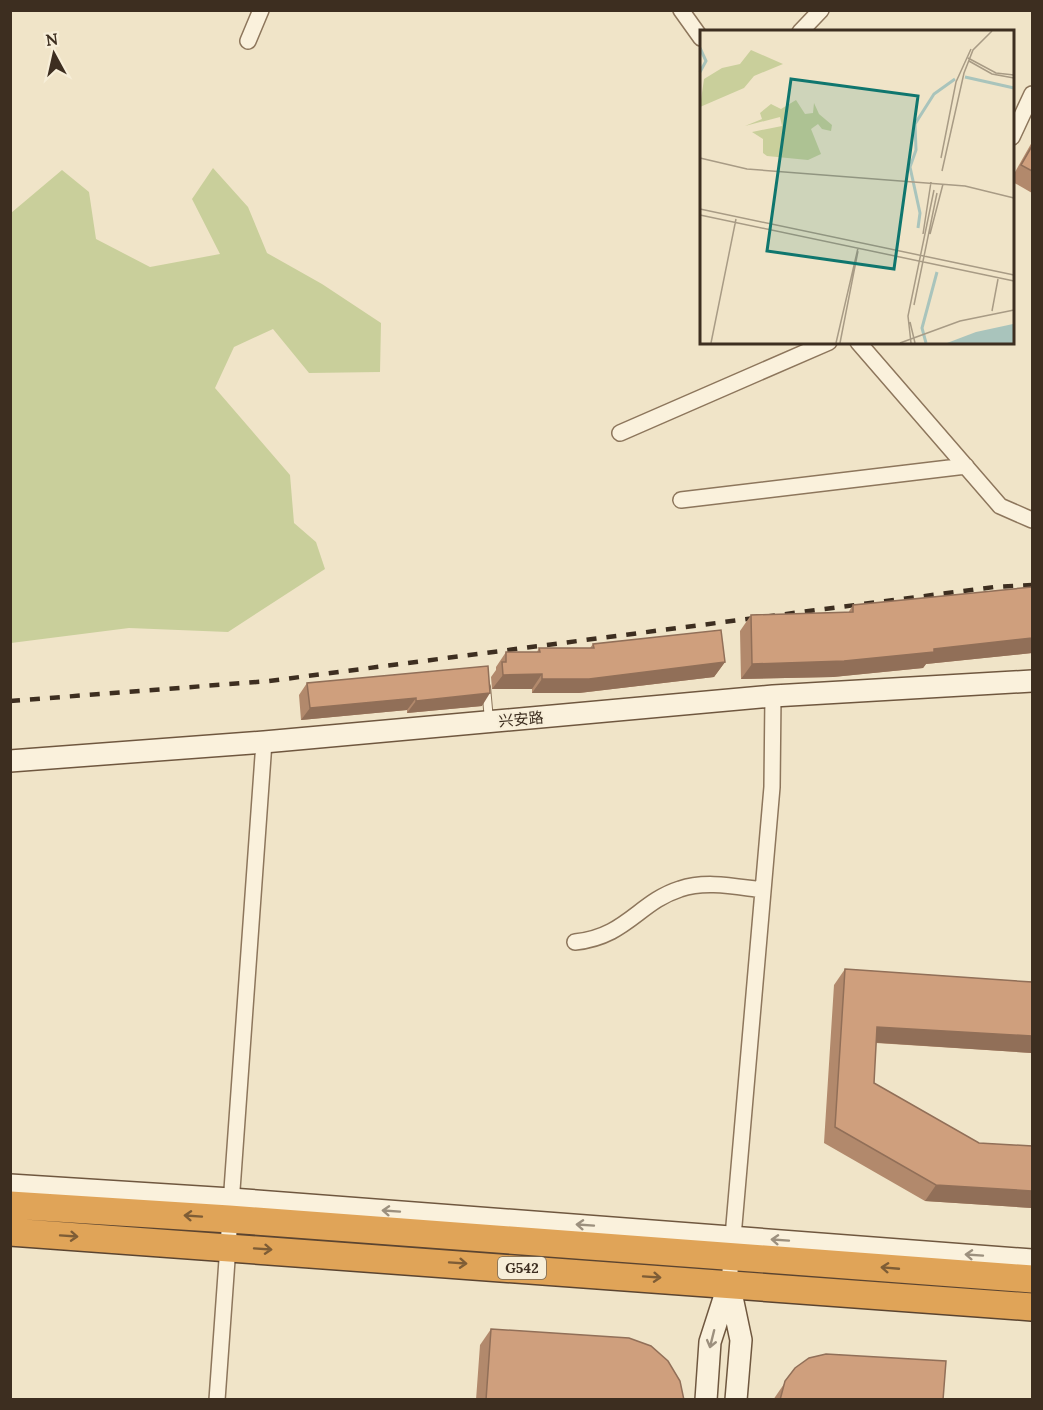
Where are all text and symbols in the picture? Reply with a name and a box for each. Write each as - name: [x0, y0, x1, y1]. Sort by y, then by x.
- north arrow: [24, 24, 84, 84]
- text: N: [44, 28, 59, 50]
- inset map: [700, 30, 1013, 344]
- street label: 兴安路: [498, 708, 544, 730]
- one-way arrow: [381, 1205, 401, 1216]
- one-way arrow: [184, 1211, 204, 1222]
- one-way arrow: [576, 1219, 596, 1230]
- one-way arrow: [58, 1230, 78, 1241]
- one-way arrow: [770, 1234, 790, 1245]
- one-way arrow: [253, 1243, 273, 1254]
- one-way arrow: [965, 1249, 985, 1260]
- road number: G542: [498, 1257, 546, 1279]
- one-way arrow: [447, 1258, 467, 1269]
- one-way arrow: [881, 1262, 901, 1273]
- one-way arrow: [642, 1272, 662, 1283]
- one-way arrow: [705, 1329, 717, 1348]

